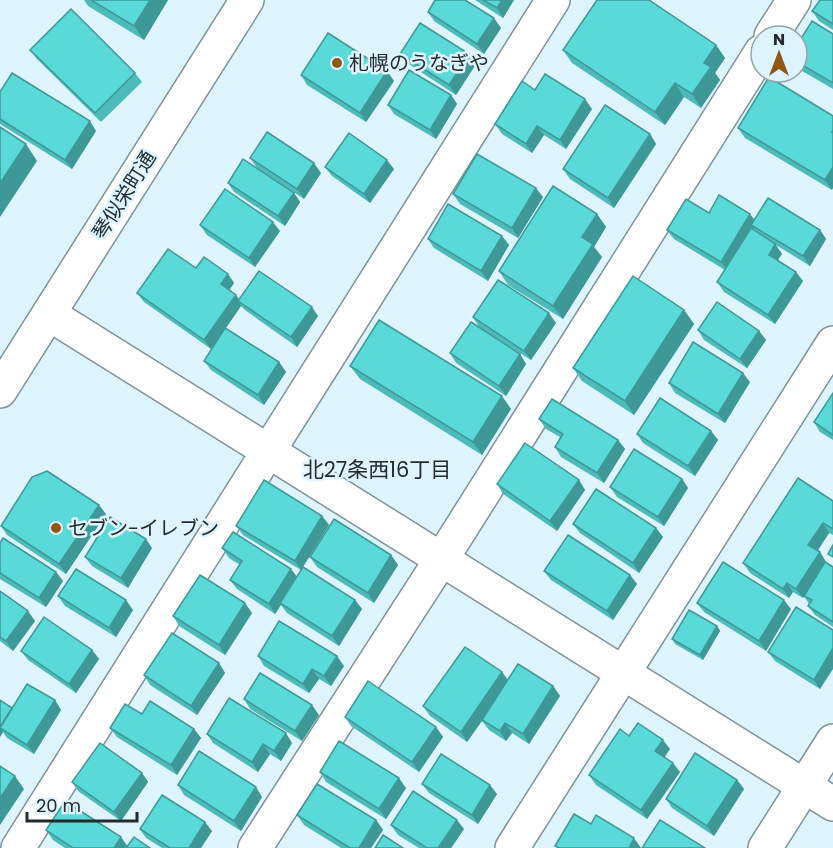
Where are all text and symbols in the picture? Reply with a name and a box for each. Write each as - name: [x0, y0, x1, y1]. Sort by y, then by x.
- north arrow: [749, 24, 809, 84]
- text: N: [773, 28, 785, 51]
- place label: 札幌のうなぎや: [349, 49, 489, 77]
- marker: 札幌のうなぎや: [330, 56, 344, 70]
- street label: 琴似栄町通: [86, 145, 162, 245]
- district label: 北27条西16丁目: [303, 455, 451, 484]
- place label: セブン-イレブン: [68, 514, 219, 542]
- marker: セブン-イレブン: [49, 521, 63, 535]
- scale bar: [27, 785, 136, 823]
- text: 20 m: [36, 793, 81, 818]

